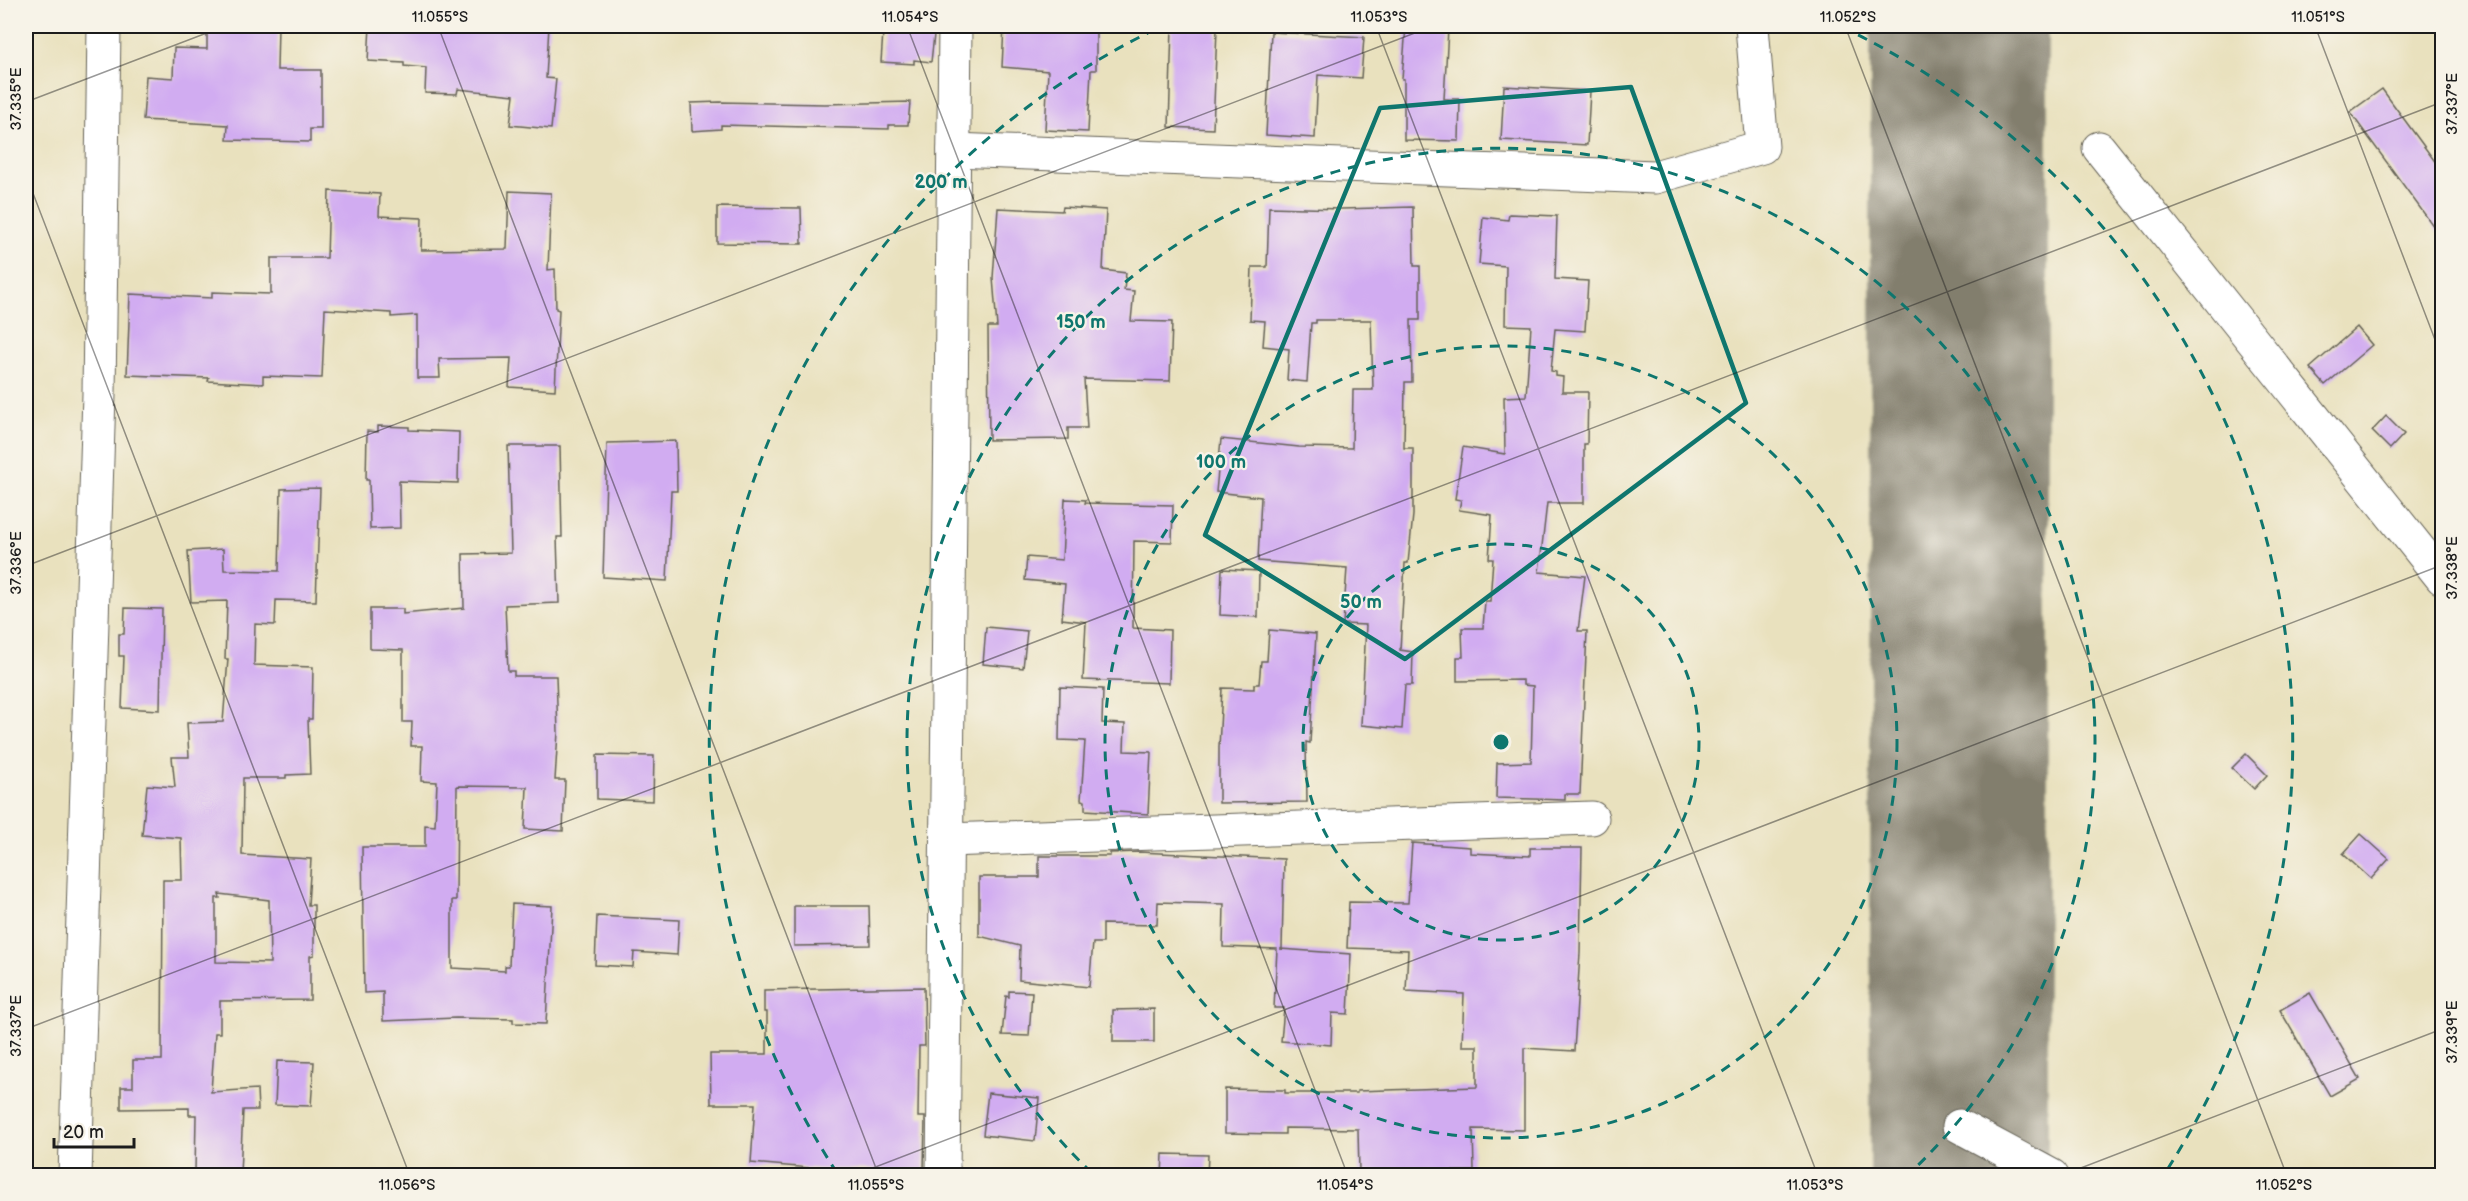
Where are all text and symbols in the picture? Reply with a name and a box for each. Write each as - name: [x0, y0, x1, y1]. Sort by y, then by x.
- text: 11.055°S: [412, 8, 468, 27]
- text: 11.054°S: [882, 8, 938, 27]
- text: 11.053°S: [1351, 8, 1407, 27]
- text: 11.052°S: [1820, 8, 1876, 27]
- text: 11.051°S: [2291, 8, 2345, 27]
- text: 37.335°E: [7, 67, 26, 131]
- text: 37.337°E: [2443, 73, 2462, 135]
- text: 200 m: [914, 172, 968, 193]
- text: 150 m: [1056, 312, 1106, 333]
- text: 100 m: [1196, 452, 1246, 473]
- text: 37.336°E: [7, 531, 26, 595]
- text: 37.338°E: [2443, 536, 2462, 600]
- text: 50 m: [1340, 592, 1382, 613]
- centre of rings: [1491, 732, 1511, 752]
- text: 37.337°E: [7, 995, 26, 1057]
- text: 37.339°E: [2443, 1000, 2462, 1064]
- scale bar: [54, 1111, 134, 1149]
- text: 20 m: [63, 1122, 104, 1143]
- text: 11.056°S: [379, 1176, 435, 1195]
- text: 11.055°S: [848, 1176, 904, 1195]
- text: 11.054°S: [1317, 1176, 1373, 1195]
- text: 11.053°S: [1787, 1176, 1843, 1195]
- text: 11.052°S: [2256, 1176, 2312, 1195]

